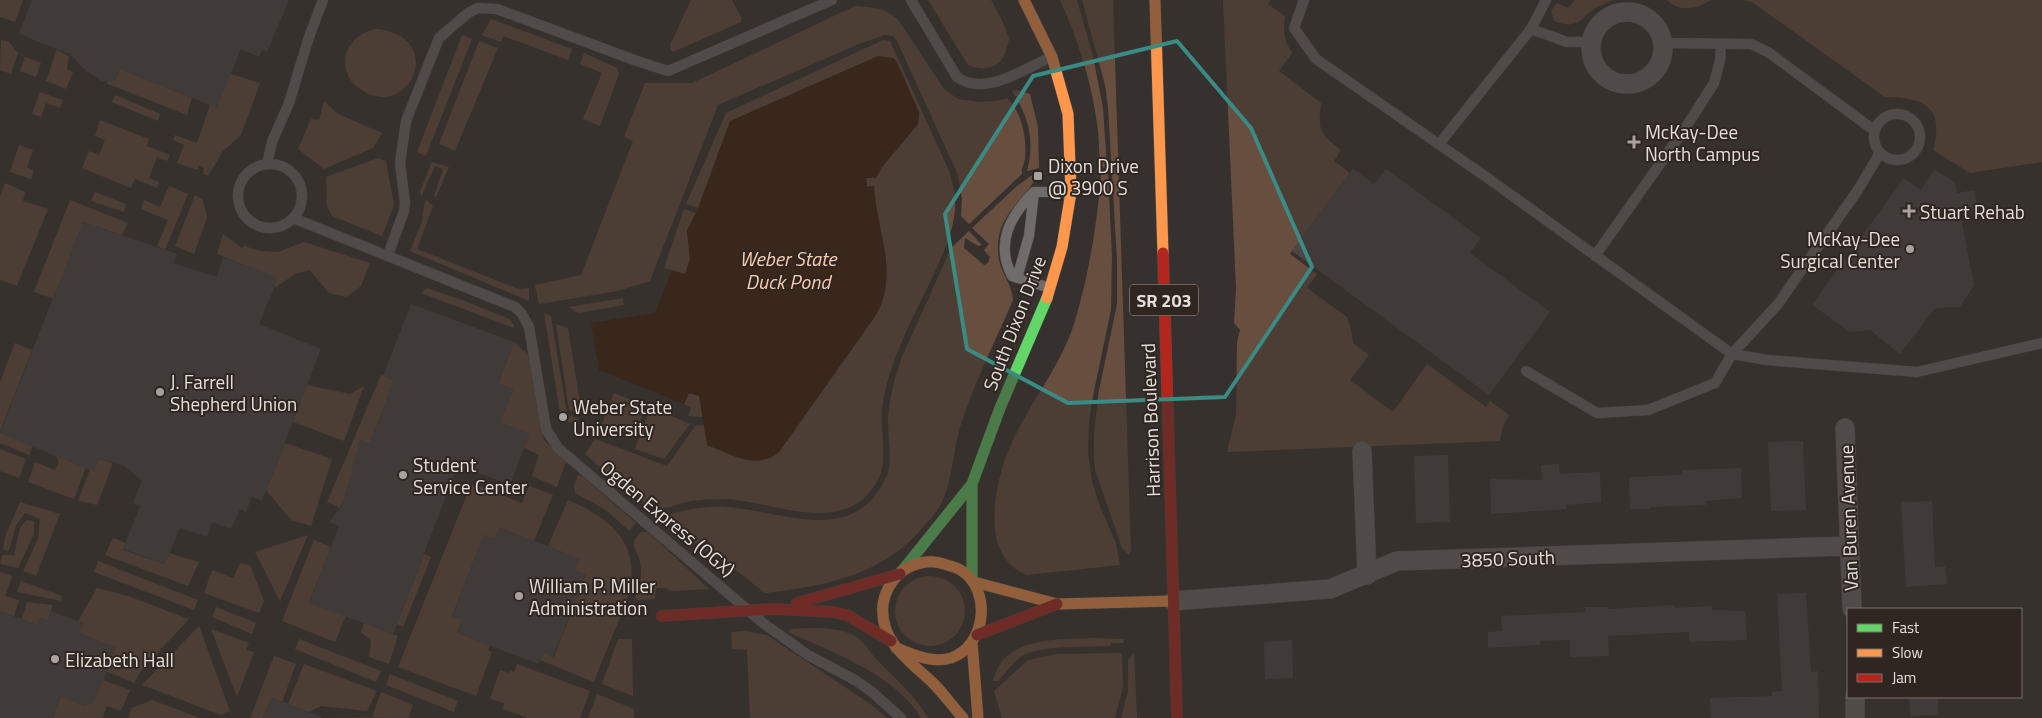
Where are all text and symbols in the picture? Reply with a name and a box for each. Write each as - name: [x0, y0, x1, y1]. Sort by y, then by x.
- place label: McKay-Dee North Campus: [1645, 117, 1760, 168]
- marker: McKay-Dee North Campus: [1627, 135, 1641, 149]
- place label: Dixon Drive @ 3900 S: [1048, 151, 1139, 202]
- marker: Dixon Drive @ 3900 S: [1032, 170, 1044, 182]
- place label: Stuart Rehab: [1920, 197, 2025, 226]
- marker: Stuart Rehab: [1902, 204, 1916, 218]
- place label: McKay-Dee Surgical Center: [1780, 224, 1900, 275]
- water label: Weber State Duck Pond: [739, 243, 838, 297]
- marker: McKay-Dee Surgical Center: [1904, 243, 1916, 255]
- street label: South Dixon Drive: [975, 251, 1053, 395]
- road number: SR 203: [1130, 284, 1198, 316]
- street label: Harrison Boulevard: [1133, 343, 1167, 497]
- place label: J. Farrell Shepherd Union: [170, 367, 297, 418]
- marker: J. Farrell Shepherd Union: [154, 386, 166, 398]
- place label: Weber State University: [573, 392, 672, 443]
- marker: Weber State University: [557, 411, 569, 423]
- street label: Van Buren Avenue: [1831, 445, 1865, 591]
- place label: Student Service Center: [413, 450, 528, 501]
- street label: Ogden Express (OGX): [594, 453, 742, 583]
- marker: Student Service Center: [397, 469, 409, 481]
- street label: 3850 South: [1460, 542, 1556, 574]
- place label: William P. Miller Administration: [529, 571, 656, 622]
- marker: William P. Miller Administration: [513, 590, 525, 602]
- legend: [1847, 608, 2022, 698]
- text: Fast: [1892, 616, 1920, 639]
- text: Slow: [1892, 641, 1923, 664]
- place label: Elizabeth Hall: [65, 645, 174, 674]
- marker: Elizabeth Hall: [49, 653, 61, 665]
- text: Jam: [1892, 666, 1916, 689]

